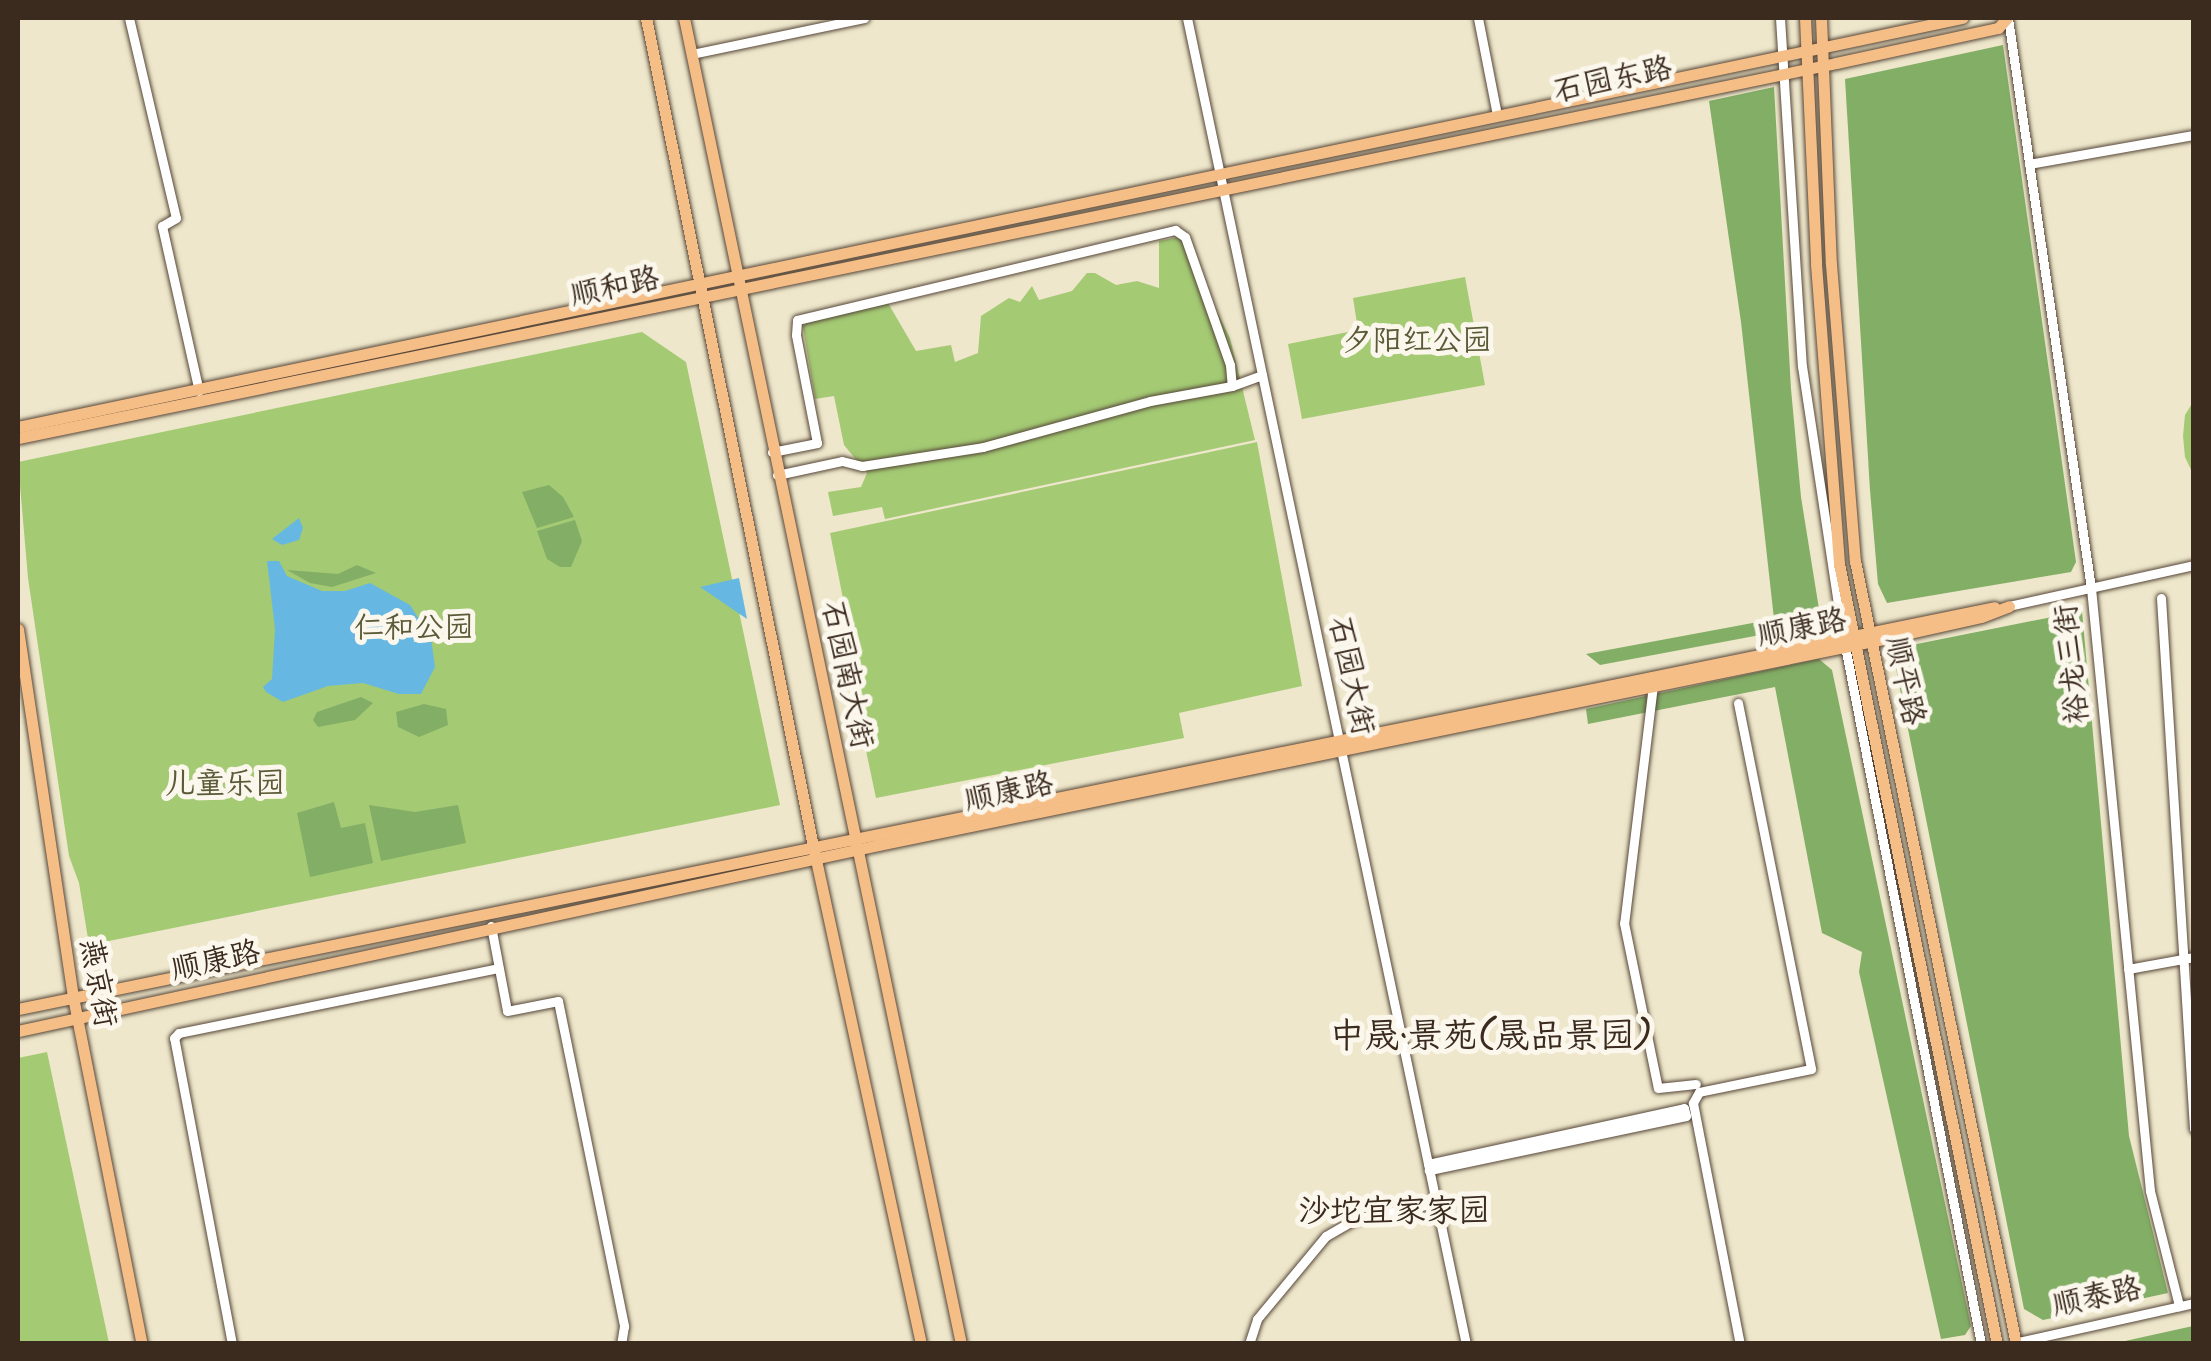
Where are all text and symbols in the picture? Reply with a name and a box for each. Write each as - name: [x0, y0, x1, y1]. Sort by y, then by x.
- street label: 石园东路: [1551, 51, 1675, 111]
- street label: 顺和路: [567, 261, 663, 315]
- park label: 夕阳红公园: [1342, 324, 1492, 360]
- street label: 石园南大街: [813, 598, 879, 752]
- street label: 裕龙三街: [2049, 602, 2097, 726]
- street label: 顺康路: [1754, 603, 1850, 655]
- park label: 仁和公园: [354, 611, 474, 647]
- street label: 石园大街: [1320, 614, 1380, 738]
- street label: 顺平路: [1877, 633, 1931, 729]
- street label: 顺康路: [961, 766, 1057, 820]
- park label: 儿童乐园: [165, 767, 285, 803]
- street label: 顺康路: [168, 935, 264, 989]
- street label: 燕京街: [71, 936, 123, 1030]
- district label: 中晟·景苑(晟品景园): [1330, 1017, 1652, 1059]
- district label: 沙坨宜家家园: [1298, 1194, 1490, 1232]
- street label: 顺泰路: [2049, 1271, 2145, 1325]

